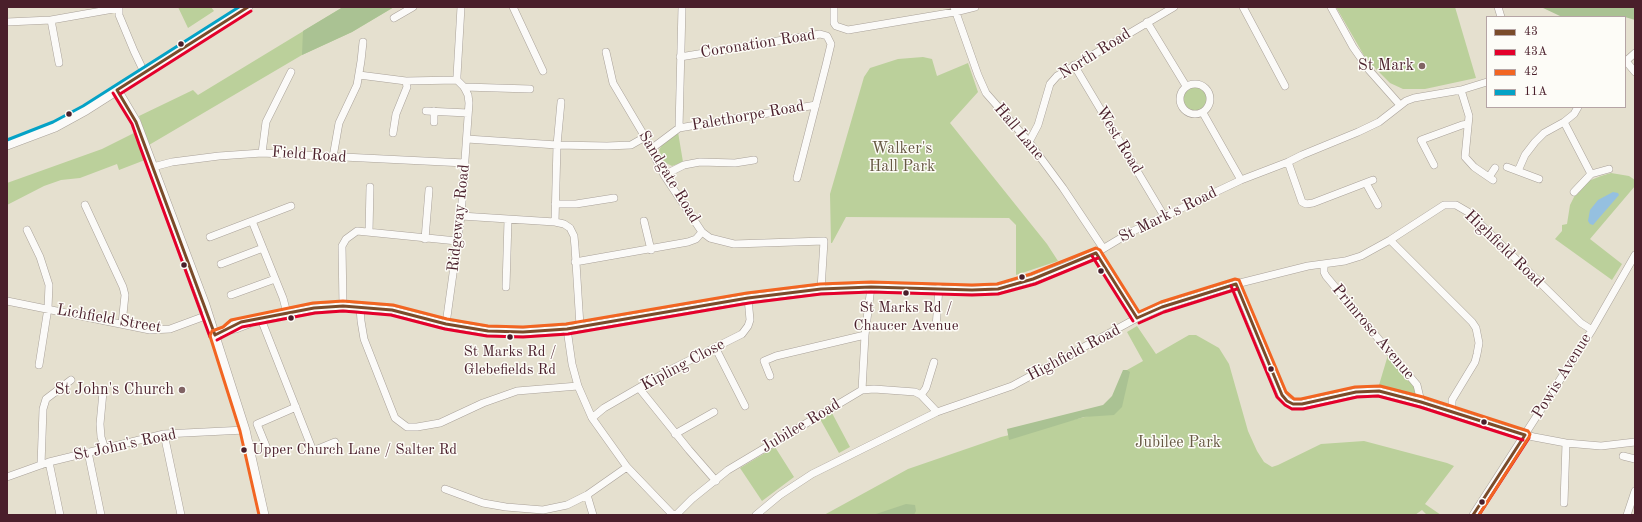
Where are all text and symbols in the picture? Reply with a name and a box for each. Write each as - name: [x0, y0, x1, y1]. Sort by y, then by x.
- legend: [1486, 16, 1626, 108]
- street label: North Road: [1055, 24, 1135, 84]
- street label: Coronation Road: [699, 25, 817, 63]
- text: 43: [1524, 26, 1538, 38]
- unlabelled marker: [176, 39, 186, 49]
- text: 43A: [1524, 46, 1547, 58]
- place label: St Mark: [1358, 56, 1414, 76]
- marker: St Mark: [1417, 61, 1427, 71]
- text: 42: [1524, 66, 1538, 78]
- text: 11A: [1524, 86, 1547, 98]
- street label: Palethorpe Road: [690, 97, 806, 135]
- street label: Hall Lane: [990, 100, 1048, 164]
- street label: West Road: [1091, 103, 1147, 177]
- unlabelled marker: [64, 109, 74, 119]
- street label: Sandgate Road: [634, 127, 704, 227]
- park label: Walker's Hall Park: [869, 139, 935, 177]
- street label: Field Road: [271, 143, 347, 167]
- street label: Ridgeway Road: [444, 163, 474, 273]
- street label: St Mark's Road: [1116, 183, 1220, 247]
- street label: Highfield Road: [1460, 206, 1548, 292]
- unlabelled marker: [179, 260, 189, 270]
- unlabelled marker: [1096, 266, 1106, 276]
- unlabelled marker: [1017, 272, 1027, 282]
- street label: Primrose Avenue: [1328, 280, 1418, 384]
- marker: St Marks Rd / Chaucer Avenue: [901, 288, 911, 298]
- place label: St Marks Rd / Chaucer Avenue: [853, 299, 959, 334]
- street label: Lichfield Street: [55, 300, 163, 338]
- unlabelled marker: [286, 313, 296, 323]
- street label: Highfield Road: [1024, 320, 1124, 386]
- street label: Powis Avenue: [1528, 330, 1596, 422]
- marker: St Marks Rd / Glebefields Rd: [505, 332, 515, 342]
- street label: Kipling Close: [638, 335, 728, 395]
- place label: St Marks Rd / Glebefields Rd: [464, 343, 556, 378]
- unlabelled marker: [1266, 364, 1276, 374]
- place label: St John's Church: [55, 380, 174, 400]
- marker: St John's Church: [177, 385, 187, 395]
- street label: Jubilee Road: [758, 395, 844, 457]
- unlabelled marker: [1479, 417, 1489, 427]
- street label: St John's Road: [72, 425, 178, 465]
- park label: Jubilee Park: [1135, 433, 1221, 453]
- place label: Upper Church Lane / Salter Rd: [252, 441, 457, 459]
- marker: Upper Church Lane / Salter Rd: [239, 445, 249, 455]
- unlabelled marker: [1477, 497, 1487, 507]

